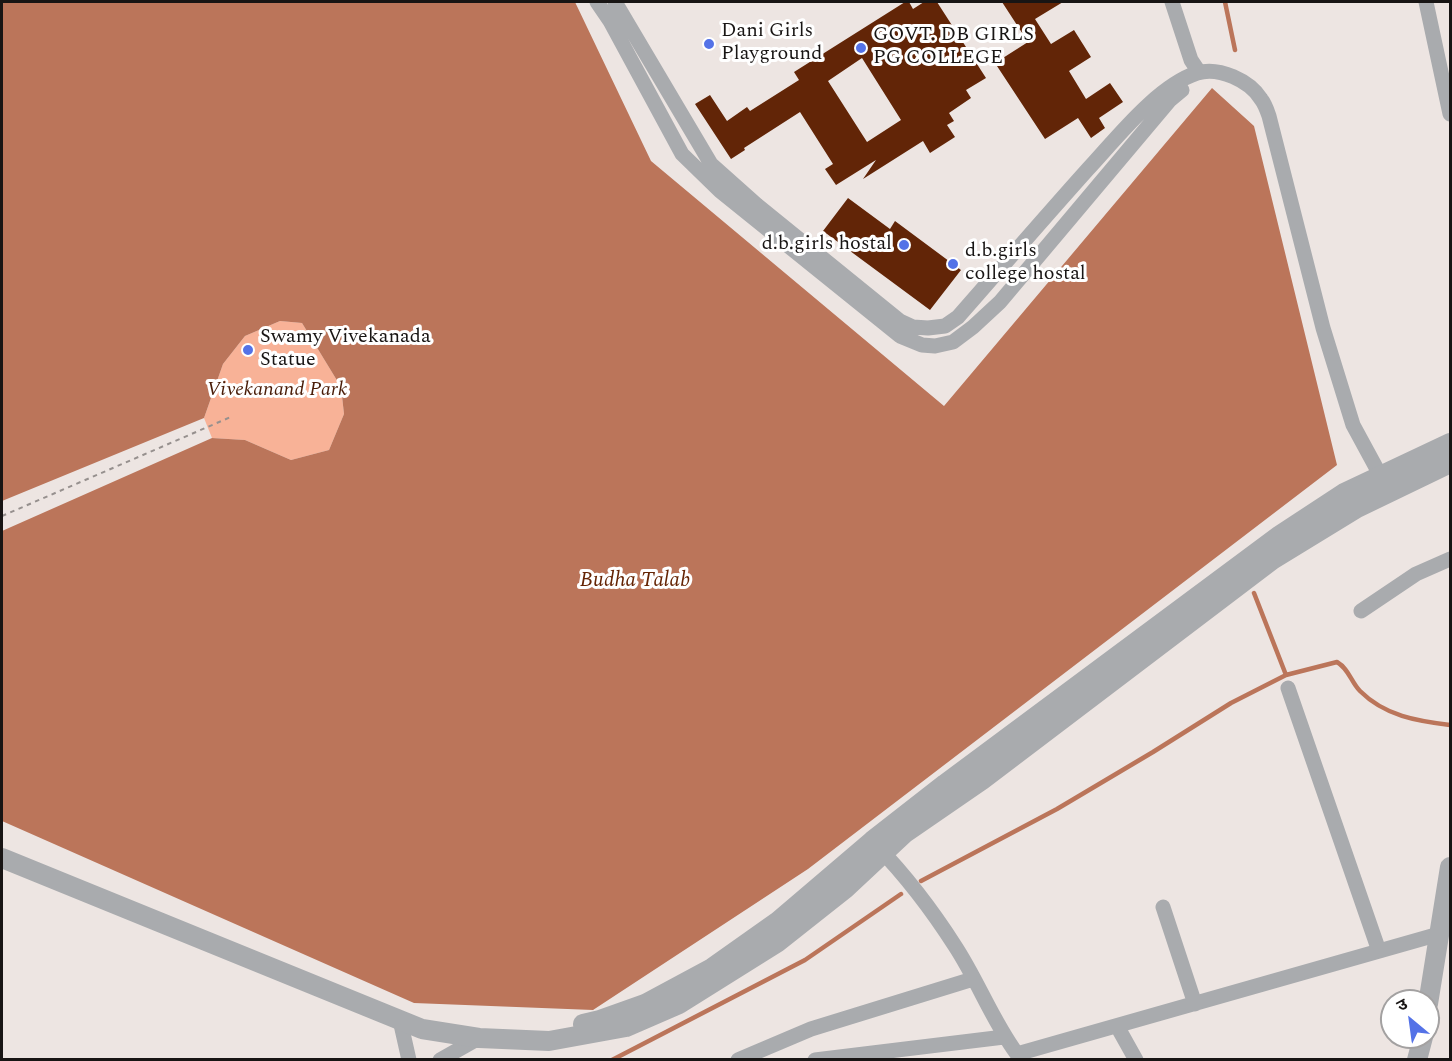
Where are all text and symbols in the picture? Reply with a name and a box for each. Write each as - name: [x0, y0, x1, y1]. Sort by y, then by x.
- place label: Dani Girls Playground: [721, 20, 822, 67]
- place label: GOVT. DB GIRLS PG COLLEGE: [873, 24, 1034, 71]
- marker: Dani Girls Playground: [702, 37, 716, 51]
- marker: GOVT. DB GIRLS PG COLLEGE: [854, 41, 868, 55]
- place label: d.b.girls hostal: [762, 233, 892, 257]
- marker: d.b.girls hostal: [897, 238, 911, 252]
- place label: d.b.girls college hostal: [965, 240, 1086, 287]
- marker: d.b.girls college hostal: [946, 257, 960, 271]
- place label: Swamy Vivekanada Statue: [260, 326, 431, 373]
- marker: Swamy Vivekanada Statue: [241, 343, 255, 357]
- park label: Vivekanand Park: [207, 379, 347, 403]
- water label: Budha Talab: [580, 569, 690, 595]
- north arrow: [1380, 989, 1440, 1049]
- text: उ: [1392, 992, 1412, 1018]

